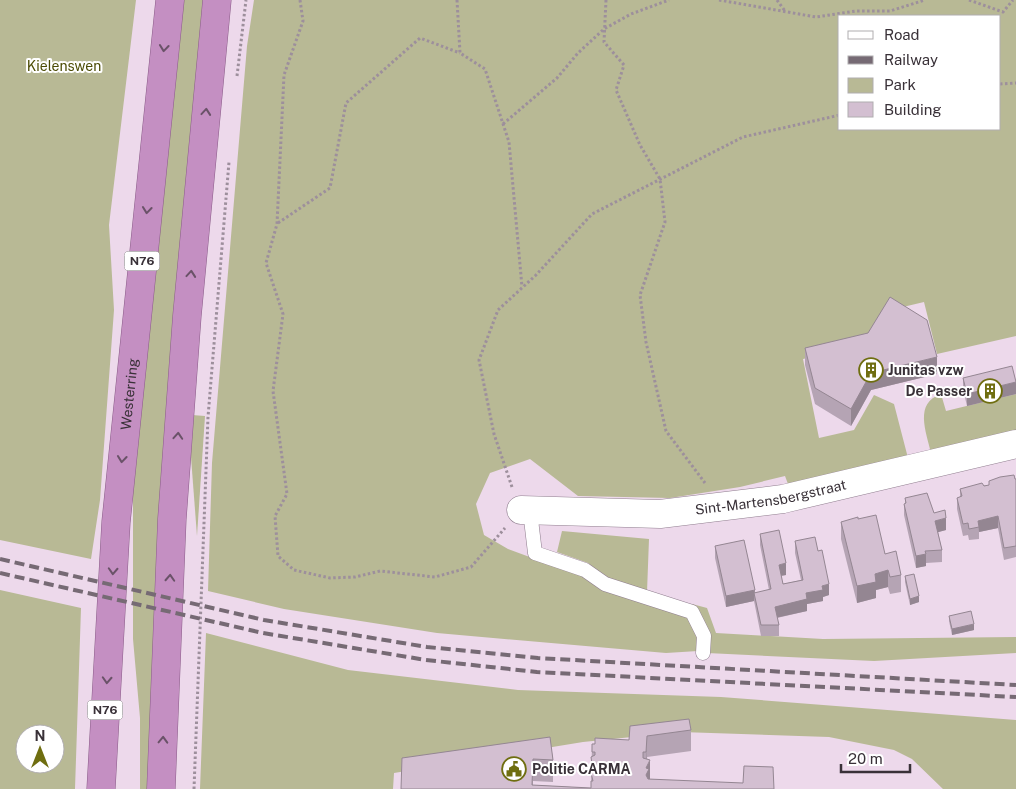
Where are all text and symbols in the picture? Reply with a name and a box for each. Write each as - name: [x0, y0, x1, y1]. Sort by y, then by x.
- legend: [838, 15, 1001, 130]
- text: Road: [884, 26, 920, 43]
- one-way arrow: [159, 45, 170, 53]
- text: Railway: [884, 51, 938, 68]
- park label: Kielenswen: [27, 58, 101, 74]
- text: Park: [884, 76, 916, 93]
- text: Building: [884, 101, 942, 118]
- one-way arrow: [200, 108, 211, 116]
- one-way arrow: [142, 206, 153, 214]
- road number: N76: [124, 252, 160, 270]
- one-way arrow: [185, 270, 196, 278]
- street label: Westerring: [118, 357, 141, 431]
- building icon: Junitas vzw: [858, 357, 884, 383]
- place label: Junitas vzw: [888, 362, 963, 378]
- building icon: De Passer: [977, 378, 1003, 404]
- place label: De Passer: [905, 383, 972, 399]
- one-way arrow: [173, 432, 184, 440]
- one-way arrow: [117, 455, 128, 463]
- street label: Sint-Martensbergstraat: [694, 476, 848, 518]
- one-way arrow: [108, 567, 119, 575]
- one-way arrow: [164, 574, 175, 582]
- one-way arrow: [102, 676, 112, 684]
- road number: N76: [88, 700, 122, 720]
- north arrow: [15, 724, 65, 774]
- text: N: [35, 728, 45, 744]
- one-way arrow: [158, 736, 169, 744]
- scale bar: [841, 742, 910, 774]
- text: 20 m: [848, 750, 883, 767]
- public building icon: Politie CARMA: [501, 756, 527, 782]
- place label: Politie CARMA: [532, 761, 631, 777]

